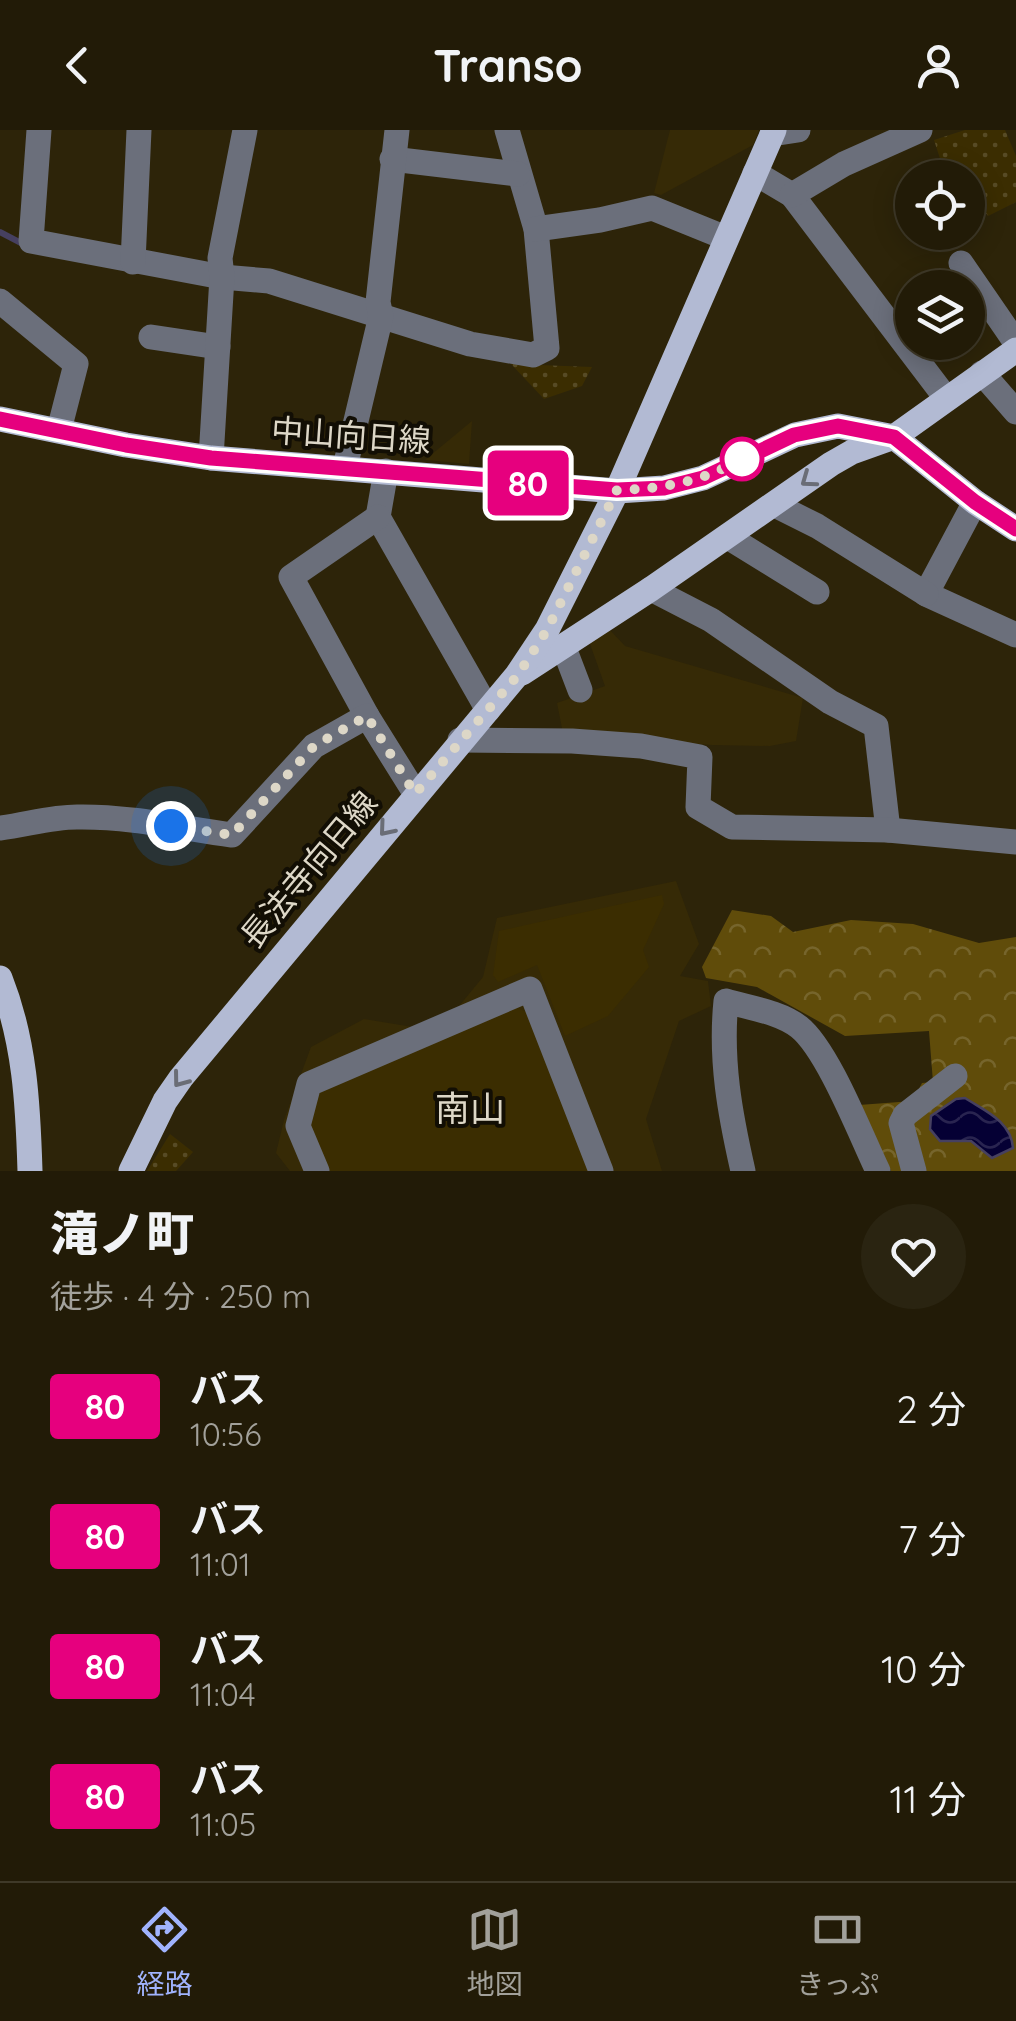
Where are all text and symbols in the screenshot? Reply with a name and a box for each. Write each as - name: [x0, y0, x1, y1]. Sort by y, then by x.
- text: Transo: [433, 37, 583, 93]
- icon: back: [50, 38, 105, 93]
- icon: person: [911, 38, 966, 93]
- map controls: [895, 160, 985, 360]
- button: locate: [895, 160, 985, 250]
- button: layers: [895, 270, 985, 360]
- street label: 中山向日線: [270, 409, 432, 461]
- unlabelled marker: [721, 438, 763, 480]
- line badge: 80: [483, 450, 573, 516]
- text: 80: [508, 461, 548, 505]
- one-way arrow: [801, 469, 819, 486]
- street label: 長法寺向日線: [231, 783, 385, 956]
- your location: [146, 801, 196, 851]
- one-way arrow: [379, 817, 397, 836]
- one-way arrow: [174, 1069, 191, 1087]
- district label: 南山: [435, 1086, 505, 1130]
- text: 滝ノ町: [50, 1203, 194, 1263]
- button: heart: [861, 1204, 966, 1309]
- text: 徒歩 · 4 分 · 250 m: [50, 1276, 311, 1316]
- text: バス: [190, 1365, 266, 1413]
- text: 80: [85, 1384, 125, 1428]
- text: 2 分: [897, 1385, 966, 1433]
- text: 10:56: [190, 1414, 262, 1454]
- text: バス: [190, 1495, 266, 1543]
- text: 80: [85, 1514, 125, 1558]
- text: 7 分: [898, 1515, 966, 1563]
- text: 11:01: [190, 1544, 251, 1584]
- text: バス: [190, 1625, 266, 1673]
- text: 80: [85, 1644, 125, 1688]
- text: 10 分: [881, 1645, 966, 1693]
- text: 11:04: [190, 1674, 256, 1714]
- text: バス: [190, 1755, 266, 1803]
- text: 80: [85, 1774, 125, 1818]
- text: 11 分: [890, 1775, 966, 1823]
- text: 11:05: [190, 1804, 256, 1844]
- tab: 経路: [137, 1902, 193, 2002]
- tab: 地図: [467, 1902, 523, 2002]
- tab: きっぷ: [796, 1902, 879, 2002]

